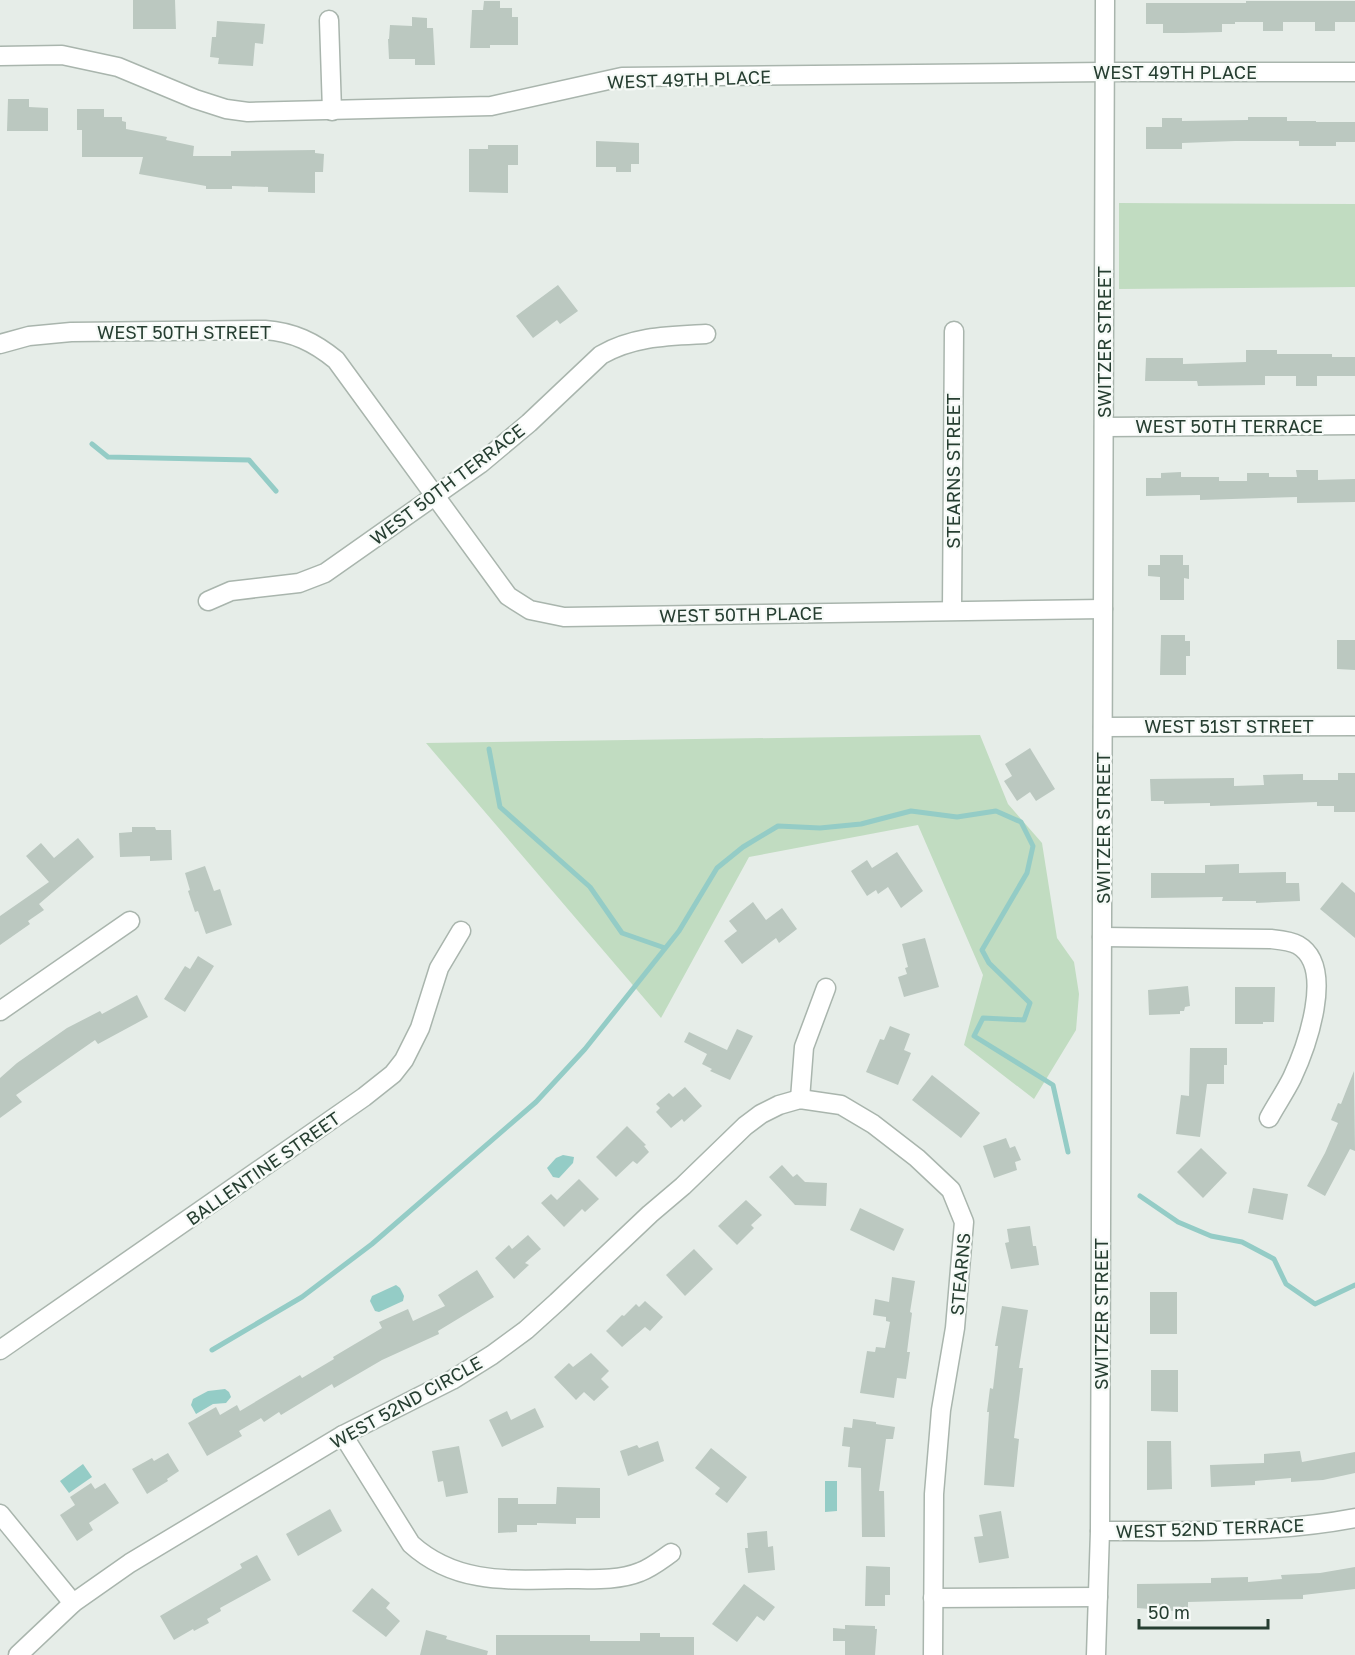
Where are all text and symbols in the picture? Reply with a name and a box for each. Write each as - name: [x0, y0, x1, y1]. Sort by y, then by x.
- street label: WEST 49TH PLACE: [1093, 61, 1257, 83]
- street label: WEST 49TH PLACE: [607, 65, 771, 93]
- street label: SWITZER STREET: [1093, 266, 1115, 418]
- street label: WEST 50TH STREET: [97, 321, 271, 343]
- street label: STEARNS STREET: [942, 393, 964, 549]
- street label: WEST 50TH TERRACE: [1135, 415, 1323, 437]
- street label: WEST 50TH TERRACE: [365, 419, 529, 549]
- street label: WEST 50TH PLACE: [659, 602, 823, 626]
- street label: WEST 51ST STREET: [1144, 715, 1314, 737]
- street label: SWITZER STREET: [1092, 752, 1114, 904]
- street label: BALLENTINE STREET: [182, 1107, 344, 1229]
- street label: STEARNS: [945, 1232, 975, 1316]
- street label: SWITZER STREET: [1090, 1238, 1112, 1390]
- street label: WEST 52ND CIRCLE: [326, 1351, 486, 1453]
- street label: WEST 52ND TERRACE: [1115, 1514, 1305, 1542]
- scale bar: [1139, 1592, 1268, 1630]
- text: 50 m: [1148, 1601, 1190, 1623]

